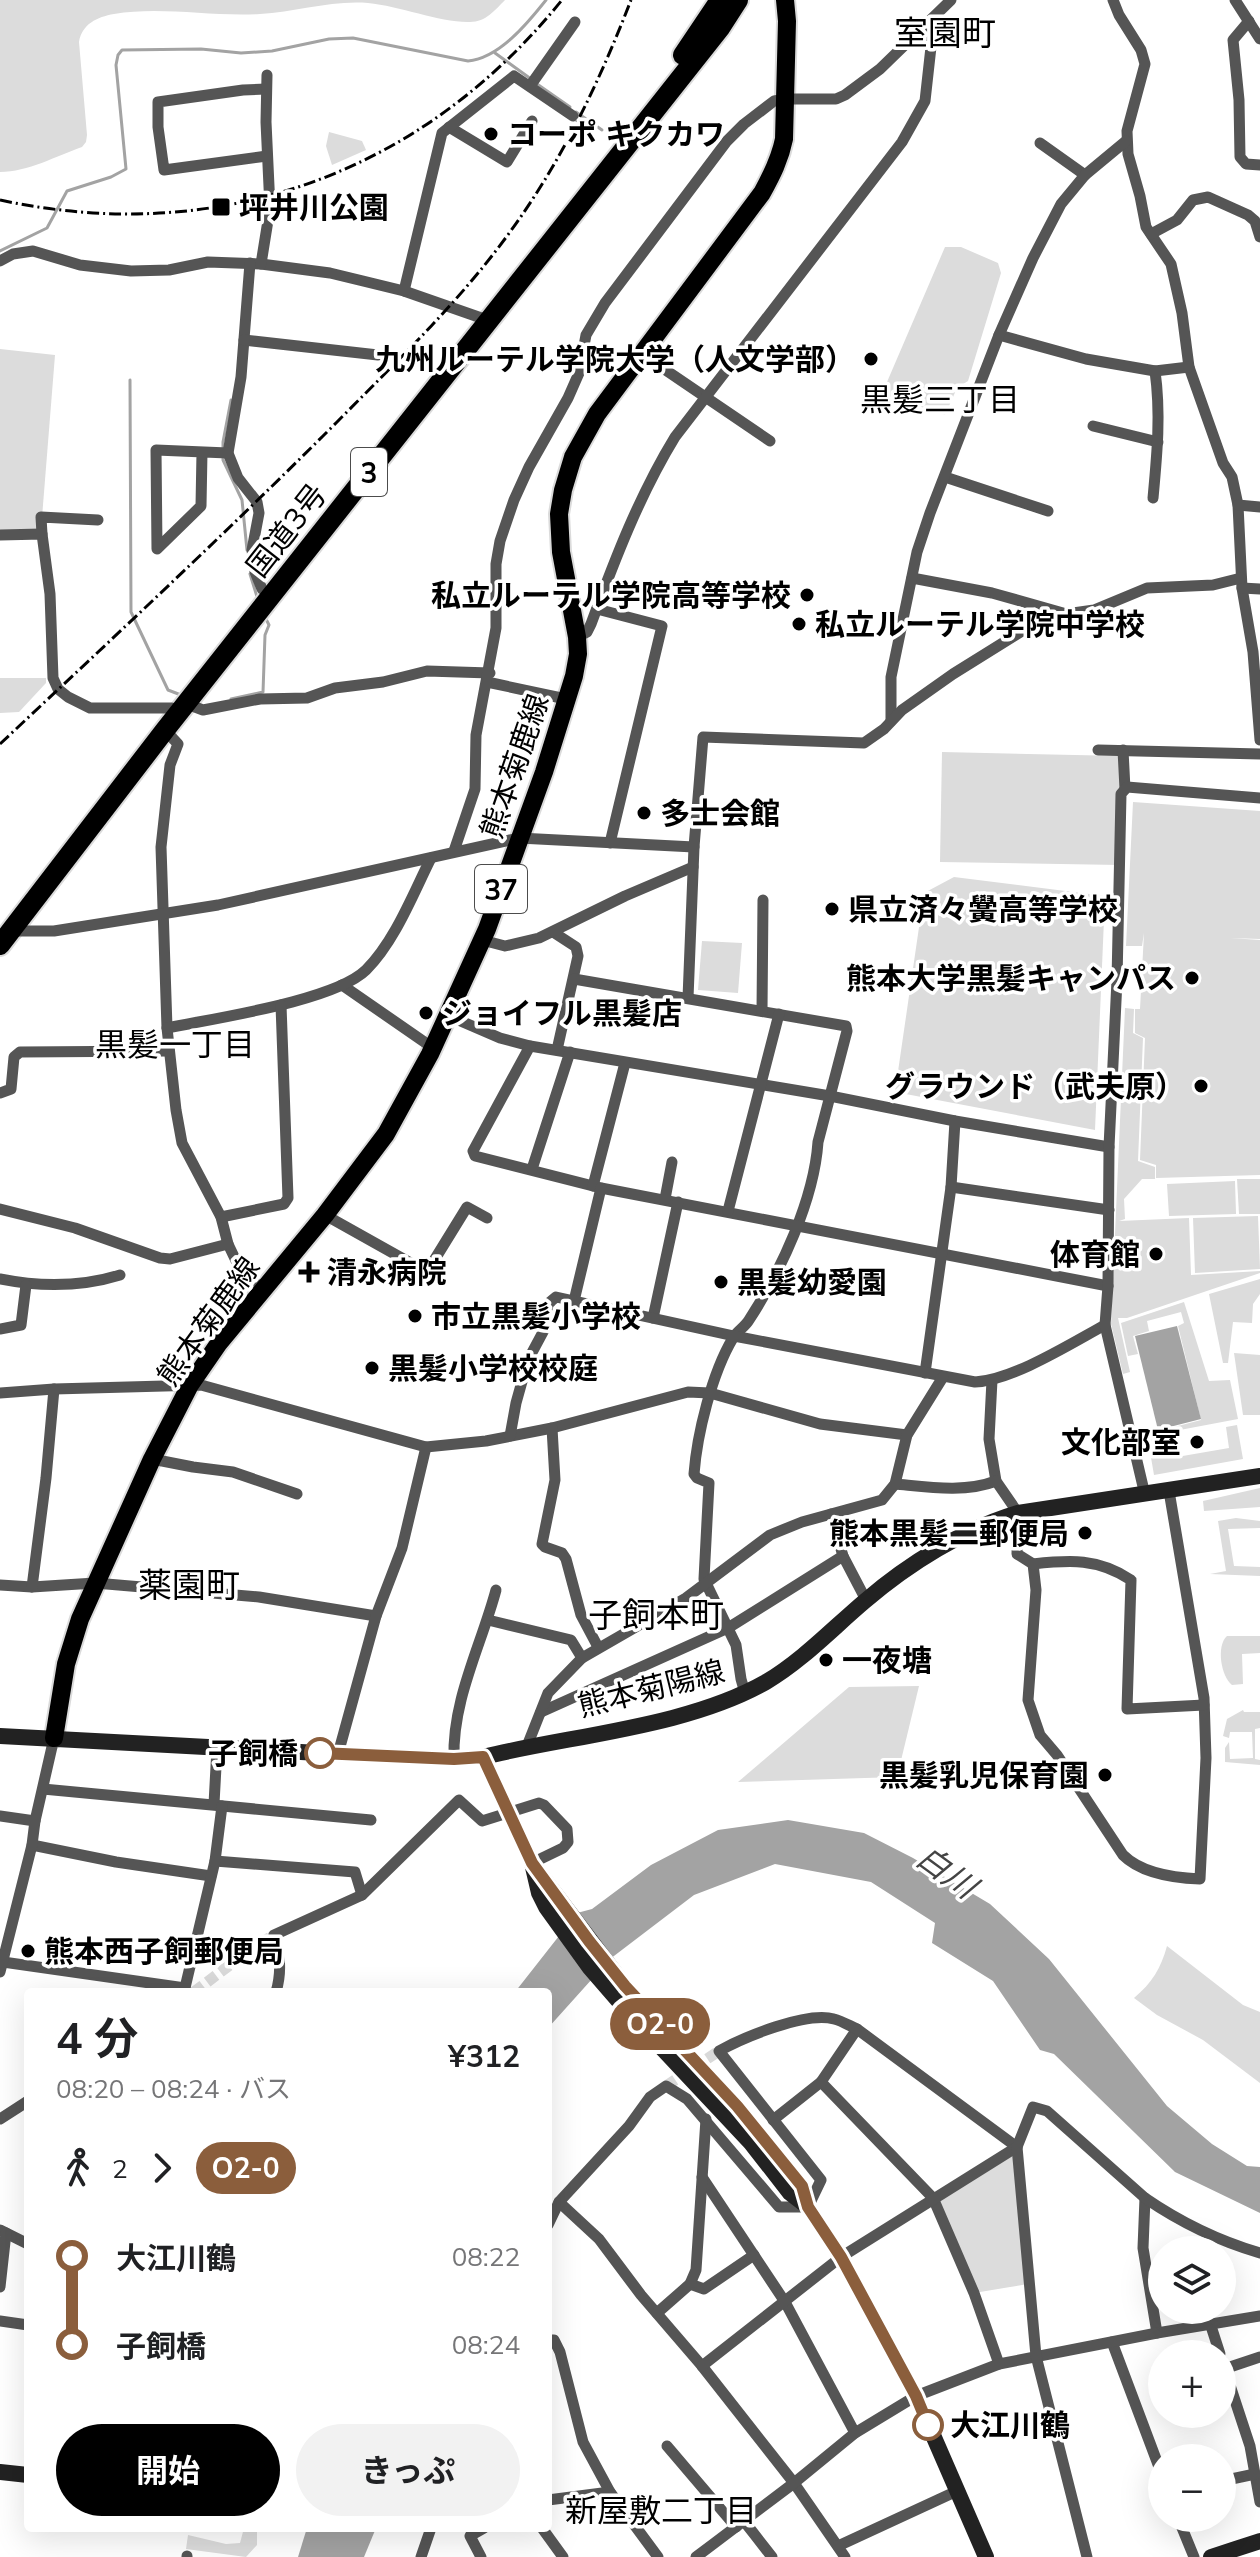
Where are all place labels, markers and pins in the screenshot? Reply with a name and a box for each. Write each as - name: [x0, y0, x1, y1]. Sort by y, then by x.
- place label: コーポ キクカワ: [507, 115, 725, 153]
- marker: コーポ キクカワ: [482, 125, 500, 143]
- place label: 坪井川公園: [239, 188, 389, 226]
- marker: 坪井川公園: [210, 196, 232, 218]
- place label: 九州ルーテル学院大学（人文学部）: [375, 340, 855, 378]
- marker: 九州ルーテル学院大学（人文学部）: [862, 350, 880, 368]
- place label: 私立ルーテル学院高等学校: [431, 576, 791, 614]
- marker: 私立ルーテル学院高等学校: [798, 586, 816, 604]
- place label: 私立ルーテル学院中学校: [815, 605, 1145, 643]
- marker: 私立ルーテル学院中学校: [790, 615, 808, 633]
- place label: 多士会館: [660, 794, 780, 832]
- marker: 多士会館: [635, 804, 653, 822]
- place label: 県立済々黌高等学校: [848, 890, 1118, 928]
- marker: 県立済々黌高等学校: [823, 900, 841, 918]
- place label: 熊本大学黒髪キャンパス: [846, 959, 1176, 997]
- marker: 熊本大学黒髪キャンパス: [1183, 969, 1201, 987]
- place label: ジョイフル黒髪店: [442, 994, 682, 1032]
- marker: ジョイフル黒髪店: [417, 1004, 435, 1022]
- place label: グラウンド（武夫原）: [885, 1067, 1185, 1105]
- marker: グラウンド（武夫原）: [1192, 1077, 1210, 1095]
- place label: 体育館: [1050, 1235, 1140, 1273]
- marker: 体育館: [1147, 1245, 1165, 1263]
- place label: 清永病院: [327, 1253, 447, 1291]
- marker: 清永病院: [298, 1261, 320, 1283]
- place label: 黒髪幼愛園: [737, 1263, 887, 1301]
- marker: 黒髪幼愛園: [712, 1273, 730, 1291]
- place label: 市立黒髪小学校: [431, 1297, 641, 1335]
- marker: 市立黒髪小学校: [406, 1307, 424, 1325]
- place label: 黒髪小学校校庭: [388, 1349, 598, 1387]
- marker: 黒髪小学校校庭: [363, 1359, 381, 1377]
- place label: 文化部室: [1061, 1423, 1181, 1461]
- marker: 文化部室: [1188, 1433, 1206, 1451]
- place label: 熊本黒髪二郵便局: [829, 1514, 1069, 1552]
- marker: 熊本黒髪二郵便局: [1076, 1524, 1094, 1542]
- place label: 一夜塘: [842, 1641, 932, 1679]
- marker: 一夜塘: [817, 1651, 835, 1669]
- place label: 子飼橋: [208, 1734, 298, 1772]
- marker: 子飼橋: [305, 1738, 335, 1768]
- place label: 黒髪乳児保育園: [879, 1756, 1089, 1794]
- marker: 黒髪乳児保育園: [1096, 1766, 1114, 1784]
- place label: 熊本西子飼郵便局: [44, 1932, 284, 1970]
- marker: 熊本西子飼郵便局: [19, 1942, 37, 1960]
- place label: 大江川鶴: [950, 2406, 1070, 2444]
- marker: 大江川鶴: [913, 2410, 943, 2440]

